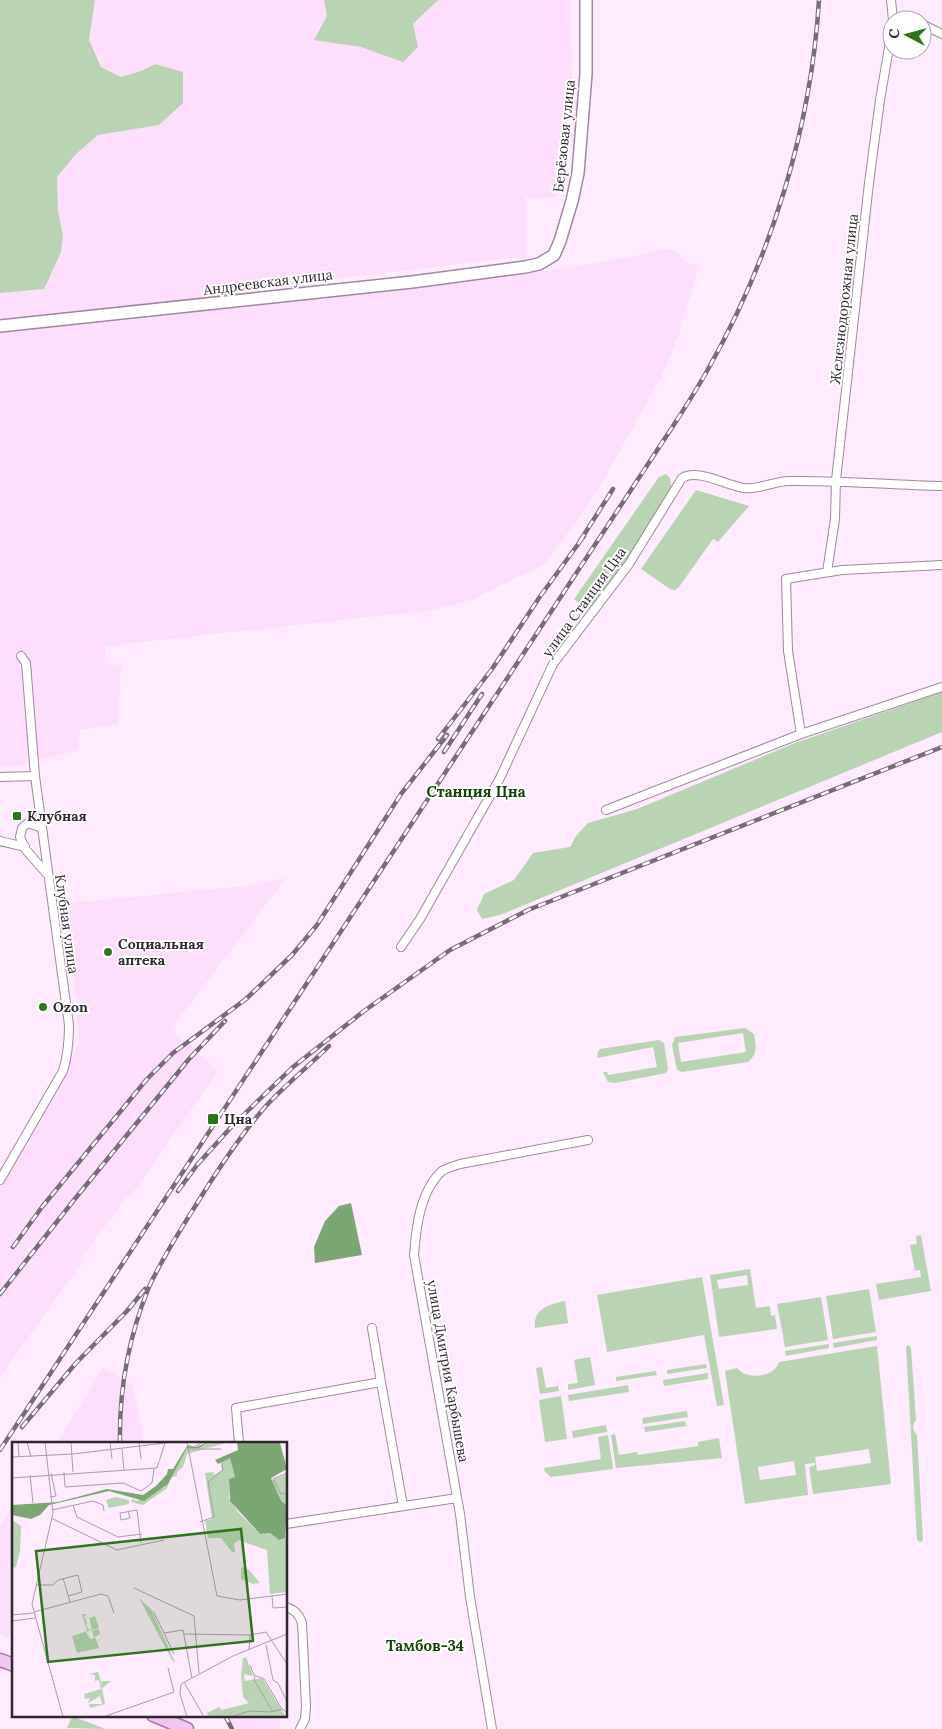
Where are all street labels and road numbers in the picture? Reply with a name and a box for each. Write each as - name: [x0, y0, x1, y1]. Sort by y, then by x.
- street label: Берёзовая улица: [549, 79, 579, 193]
- street label: Железнодорожная улица: [826, 213, 862, 385]
- street label: Андреевская улица: [201, 265, 334, 299]
- street label: улица Станция Цна: [538, 543, 630, 661]
- street label: Клубная улица: [51, 873, 83, 975]
- street label: улица Дмитрия Карбышева: [423, 1278, 473, 1464]

